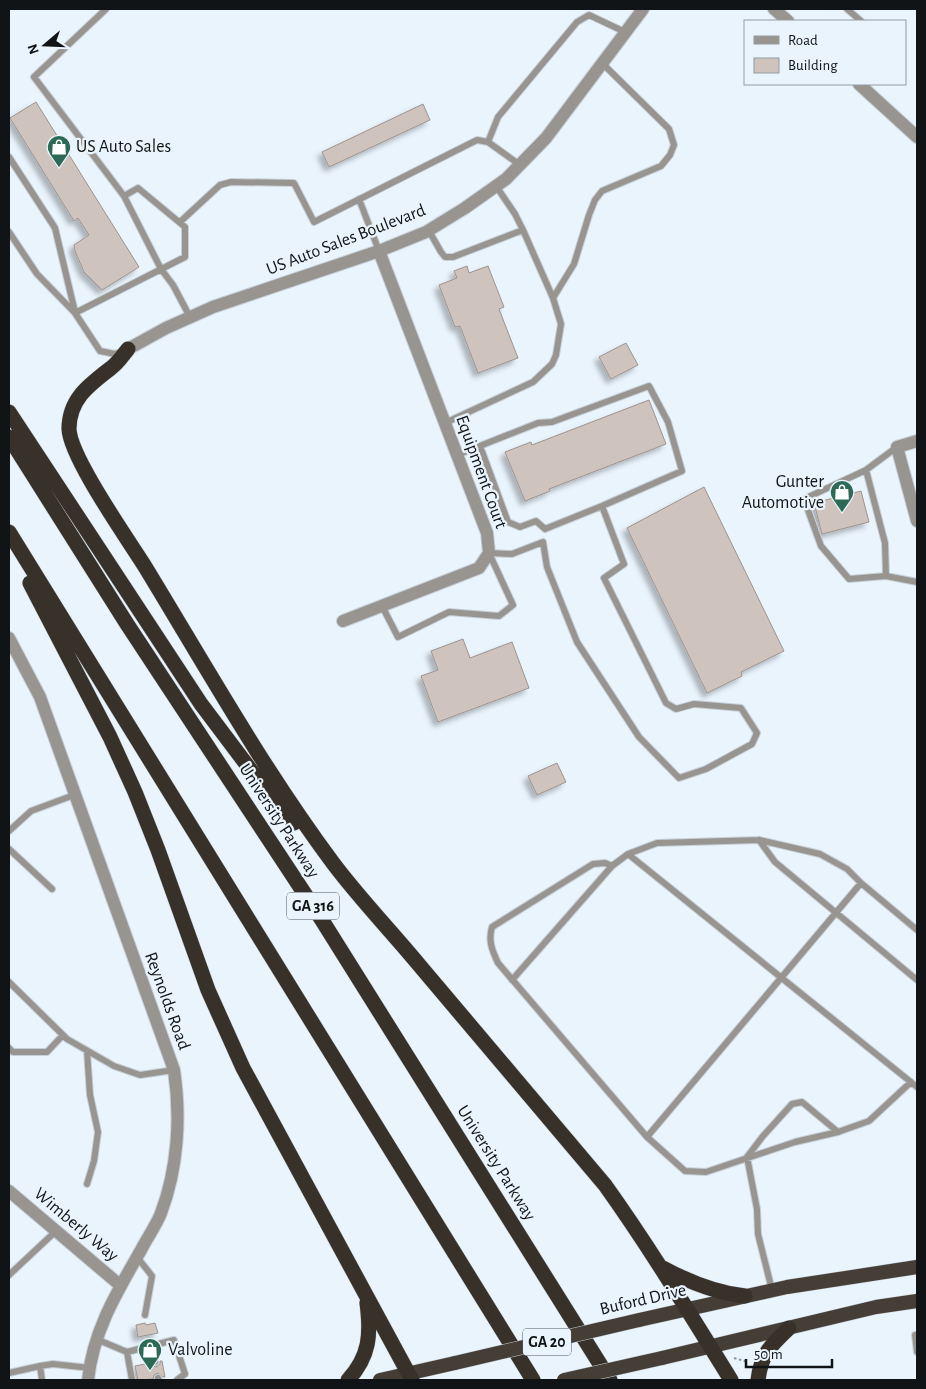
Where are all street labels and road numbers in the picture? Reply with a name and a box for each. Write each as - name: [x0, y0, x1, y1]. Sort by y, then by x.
- street label: US Auto Sales Boulevard: [264, 201, 428, 279]
- street label: Equipment Court: [452, 413, 510, 531]
- street label: University Parkway: [235, 761, 323, 882]
- road number: GA 316: [287, 892, 339, 919]
- street label: Reynolds Road: [141, 950, 193, 1052]
- street label: University Parkway: [453, 1102, 539, 1224]
- street label: Wimberly Way: [30, 1185, 122, 1266]
- street label: Buford Drive: [598, 1281, 688, 1319]
- road number: GA 20: [523, 1328, 571, 1355]

